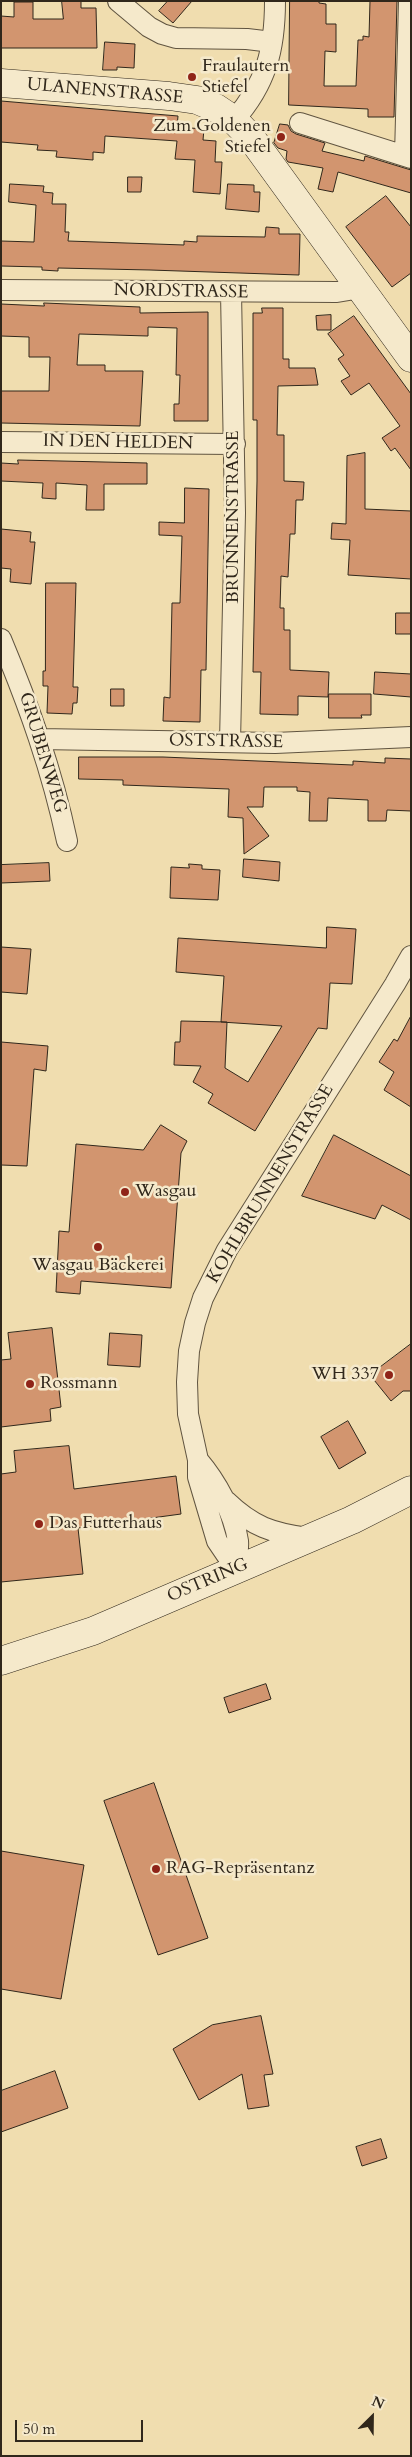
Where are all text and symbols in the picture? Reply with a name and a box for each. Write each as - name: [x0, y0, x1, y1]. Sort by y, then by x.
- place label: Fraulautern Stiefel: [202, 56, 289, 98]
- marker: Fraulautern Stiefel: [186, 71, 198, 83]
- street label: ULANENSTRASSE: [26, 74, 184, 110]
- place label: Zum Goldenen Stiefel: [153, 116, 271, 158]
- marker: Zum Goldenen Stiefel: [275, 131, 287, 143]
- street label: NORDSTRASSE: [113, 280, 249, 304]
- street label: BRUNNENSTRASSE: [223, 430, 245, 604]
- street label: IN DEN HELDEN: [43, 431, 193, 455]
- street label: GRUBENWEG: [13, 690, 71, 816]
- street label: OSTSTRASSE: [169, 730, 283, 754]
- street label: KOHLBRUNNENSTRASSE: [203, 1081, 339, 1287]
- place label: Wasgau: [135, 1181, 196, 1203]
- marker: Wasgau: [119, 1186, 131, 1198]
- marker: Wasgau Bäckerei: [92, 1241, 104, 1253]
- place label: Wasgau Bäckerei: [32, 1255, 164, 1277]
- place label: WH 337: [312, 1364, 379, 1386]
- marker: WH 337: [383, 1369, 395, 1381]
- place label: Rossmann: [40, 1373, 118, 1395]
- marker: Rossmann: [24, 1378, 36, 1390]
- place label: Das Futterhaus: [49, 1513, 162, 1535]
- marker: Das Futterhaus: [33, 1518, 45, 1530]
- street label: OSTRING: [164, 1554, 252, 1608]
- place label: RAG-Repräsentanz: [166, 1858, 314, 1880]
- marker: RAG-Repräsentanz: [150, 1863, 162, 1875]
- north arrow: [347, 2392, 397, 2442]
- text: N: [369, 2392, 387, 2414]
- scale bar: [18, 2410, 145, 2442]
- text: 50 m: [23, 2419, 55, 2439]

